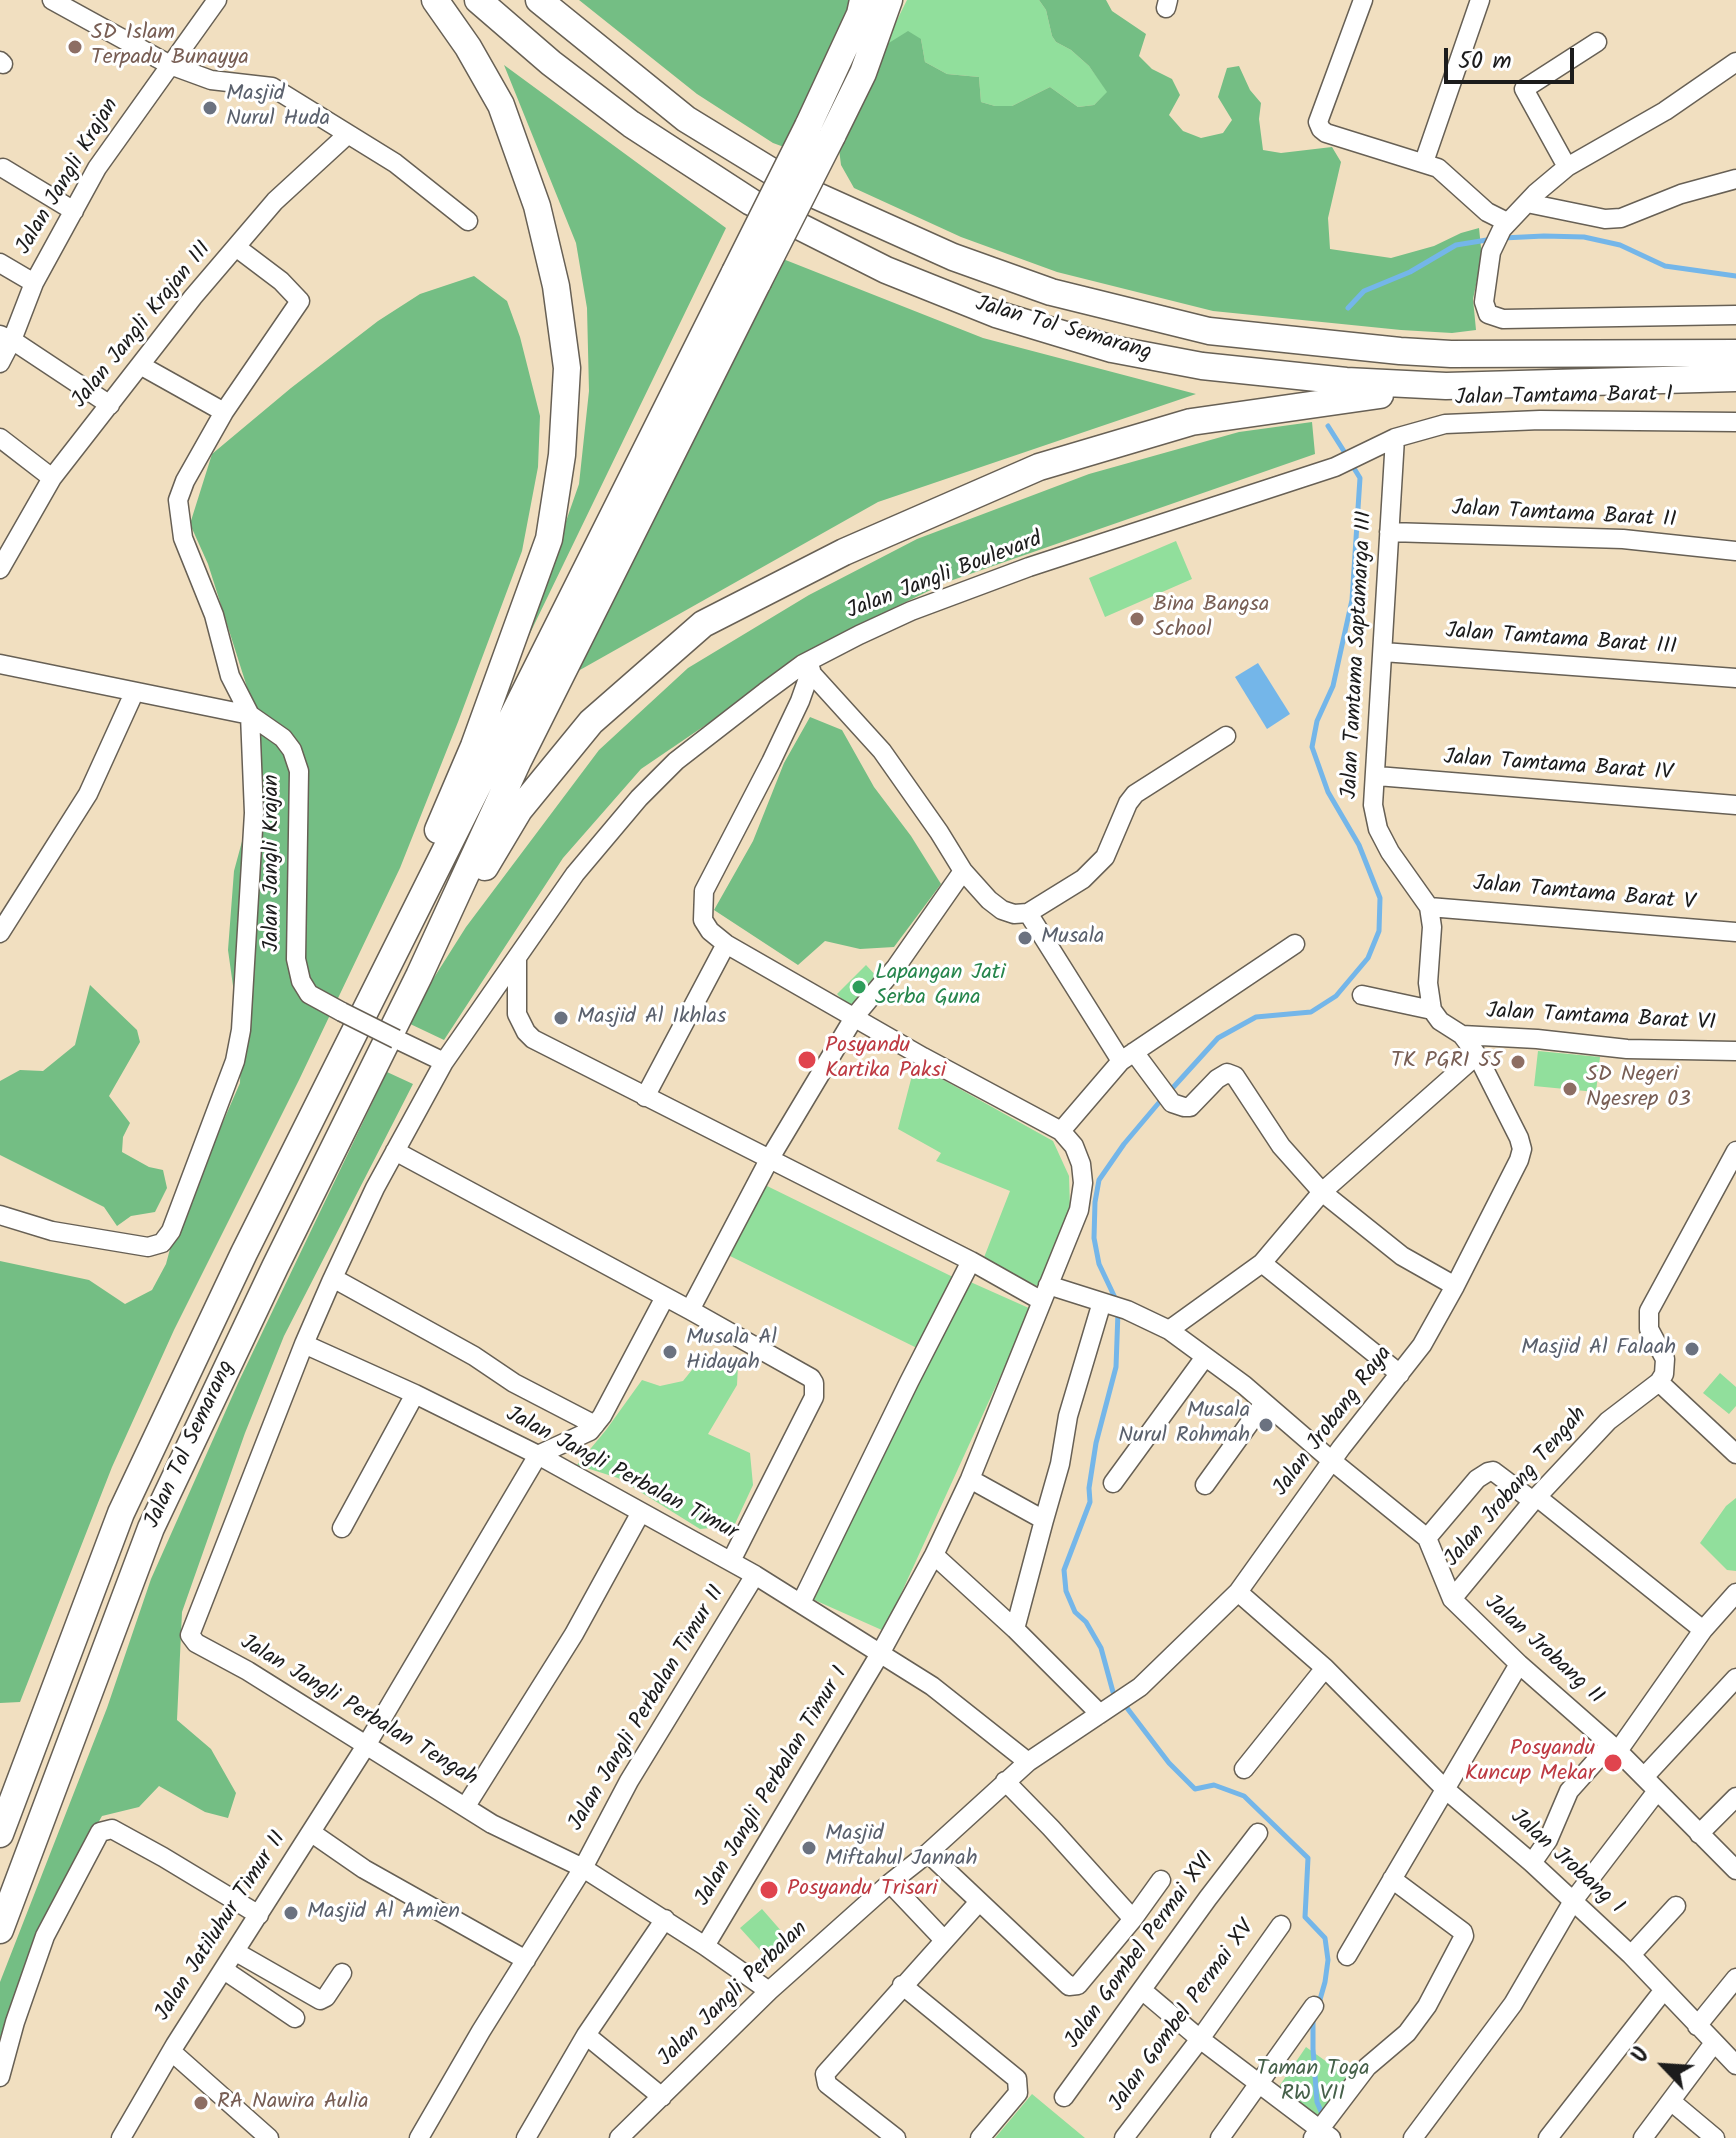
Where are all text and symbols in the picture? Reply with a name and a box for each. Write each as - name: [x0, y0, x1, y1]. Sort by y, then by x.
- place label: SD Islam Terpadu Bunayya: [91, 21, 249, 72]
- scale bar: [1448, 32, 1578, 82]
- marker: SD Islam Terpadu Bunayya: [66, 38, 84, 56]
- text: 50 m: [1458, 42, 1512, 81]
- place label: Masjid Nurul Huda: [226, 82, 330, 134]
- street label: Jalan Jangli Krajan: [12, 94, 126, 260]
- marker: Masjid Nurul Huda: [201, 99, 219, 117]
- street label: Jalan Jangli Krajan III: [68, 237, 218, 415]
- street label: Jalan Tol Semarang: [972, 292, 1154, 368]
- street label: Jalan Tamtama Barat I: [1455, 383, 1673, 413]
- street label: Jalan Tamtama Barat II: [1451, 497, 1677, 535]
- street label: Jalan Tamtama Saptamarga III: [1338, 510, 1380, 800]
- street label: Jalan Jangli Boulevard: [844, 528, 1046, 626]
- place label: Bina Bangsa School: [1153, 593, 1269, 644]
- marker: Bina Bangsa School: [1128, 610, 1146, 628]
- street label: Jalan Tamtama Barat III: [1445, 620, 1677, 662]
- street label: Jalan Tamtama Barat IV: [1442, 746, 1674, 788]
- street label: Jalan Jangli Krajan: [260, 774, 286, 952]
- street label: Jalan Tamtama Barat V: [1472, 872, 1696, 918]
- place label: Musala: [1041, 925, 1104, 951]
- marker: Musala: [1016, 929, 1034, 947]
- place label: Lapangan Jati Serba Guna: [875, 961, 1006, 1012]
- marker: Lapangan Jati Serba Guna: [850, 978, 868, 996]
- street label: Jalan Tamtama Barat VI: [1486, 1000, 1716, 1038]
- place label: Masjid Al Ikhlas: [577, 1005, 726, 1031]
- marker: Masjid Al Ikhlas: [552, 1009, 570, 1027]
- place label: Posyandu Kartika Paksi: [825, 1034, 946, 1086]
- marker: Posyandu Kartika Paksi: [796, 1049, 818, 1071]
- place label: TK PGRI 55: [1391, 1049, 1502, 1075]
- marker: TK PGRI 55: [1509, 1053, 1527, 1071]
- place label: SD Negeri Ngesrep 03: [1586, 1063, 1691, 1114]
- marker: SD Negeri Ngesrep 03: [1561, 1080, 1579, 1098]
- place label: Musala Al Hidayah: [686, 1326, 777, 1378]
- place label: Masjid Al Falaah: [1521, 1336, 1676, 1362]
- marker: Masjid Al Falaah: [1683, 1340, 1701, 1358]
- street label: Jalan Jrobang Raya: [1269, 1342, 1399, 1502]
- marker: Musala Al Hidayah: [661, 1343, 679, 1361]
- street label: Jalan Tol Semarang: [141, 1357, 241, 1533]
- place label: Musala Nurul Rohmah: [1118, 1399, 1250, 1450]
- street label: Jalan Jangli Perbalan Timur: [501, 1403, 741, 1547]
- street label: Jalan Jrobang Tengah: [1440, 1403, 1594, 1573]
- marker: Musala Nurul Rohmah: [1257, 1416, 1275, 1434]
- street label: Jalan Jangli Perbalan Timur II: [564, 1582, 732, 1836]
- street label: Jalan Jrobang II: [1478, 1591, 1608, 1711]
- street label: Jalan Jangli Perbalan Tengah: [234, 1631, 482, 1793]
- street label: Jalan Jangli Perbalan Timur I: [691, 1663, 855, 1911]
- place label: Posyandu Kuncup Mekar: [1465, 1737, 1595, 1788]
- marker: Posyandu Kuncup Mekar: [1602, 1752, 1624, 1774]
- street label: Jalan Jrobang I: [1504, 1805, 1628, 1921]
- place label: Masjid Miftahul Jannah: [825, 1822, 977, 1874]
- street label: Jalan Jatiluhur Timur II: [151, 1827, 293, 2027]
- marker: Masjid Miftahul Jannah: [800, 1839, 818, 1857]
- street label: Jalan Gombel Permai XVI: [1061, 1847, 1221, 2055]
- place label: Posyandu Trisari: [787, 1877, 938, 1903]
- marker: Posyandu Trisari: [758, 1879, 780, 1901]
- place label: Masjid Al Amien: [307, 1900, 460, 1926]
- marker: Masjid Al Amien: [282, 1904, 300, 1922]
- street label: Jalan Gombel Permai XV: [1105, 1916, 1261, 2118]
- street label: Jalan Jangli Perbalan: [654, 1917, 814, 2073]
- north arrow: [1624, 2026, 1704, 2106]
- text: U: [1623, 2042, 1660, 2069]
- park label: Taman Toga RW VII: [1257, 2057, 1369, 2108]
- place label: RA Nawira Aulia: [217, 2090, 369, 2116]
- marker: RA Nawira Aulia: [192, 2094, 210, 2112]

